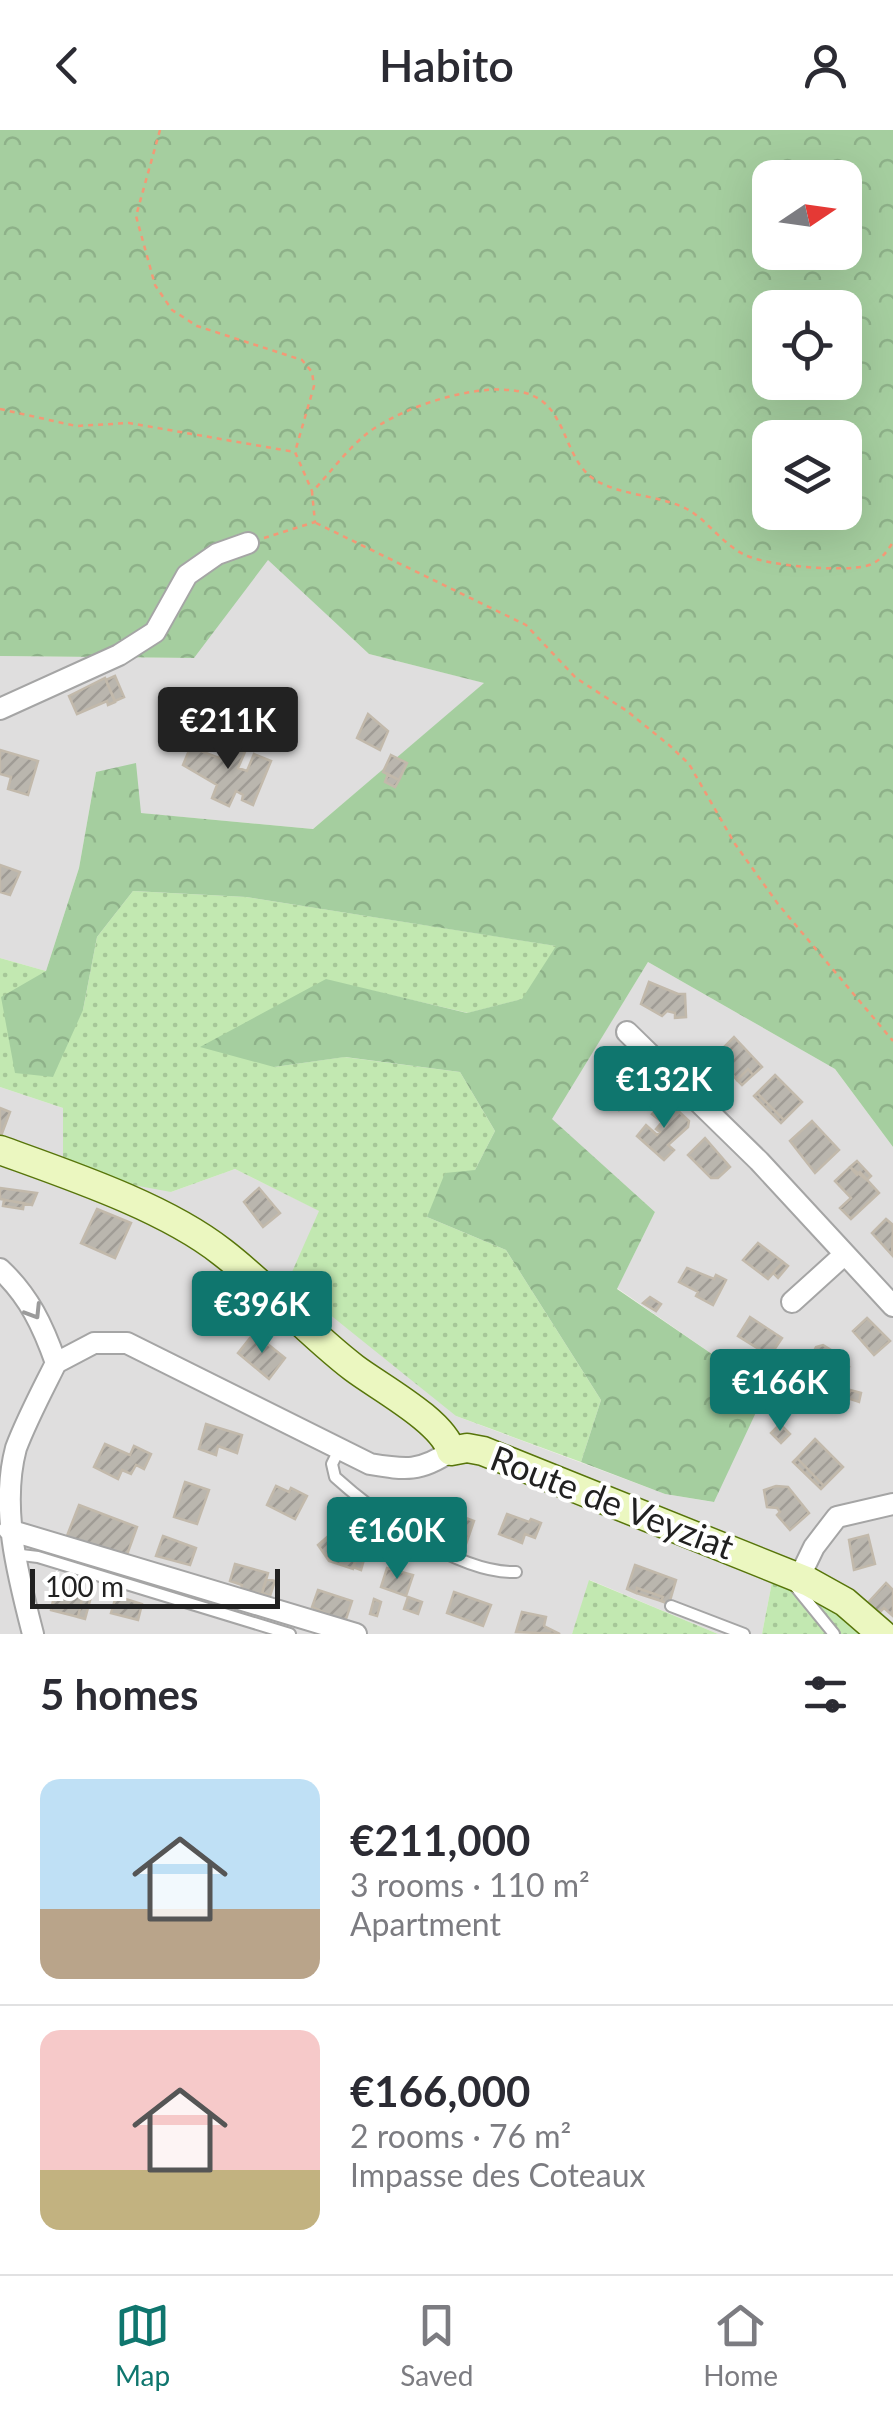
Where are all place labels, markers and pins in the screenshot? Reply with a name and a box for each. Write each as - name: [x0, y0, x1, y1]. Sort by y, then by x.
- pin: €211K: [158, 687, 298, 772]
- pin: €132K: [594, 1046, 734, 1131]
- pin: €396K: [192, 1271, 332, 1356]
- pin: €166K: [710, 1349, 850, 1434]
- pin: €160K: [327, 1497, 467, 1582]

